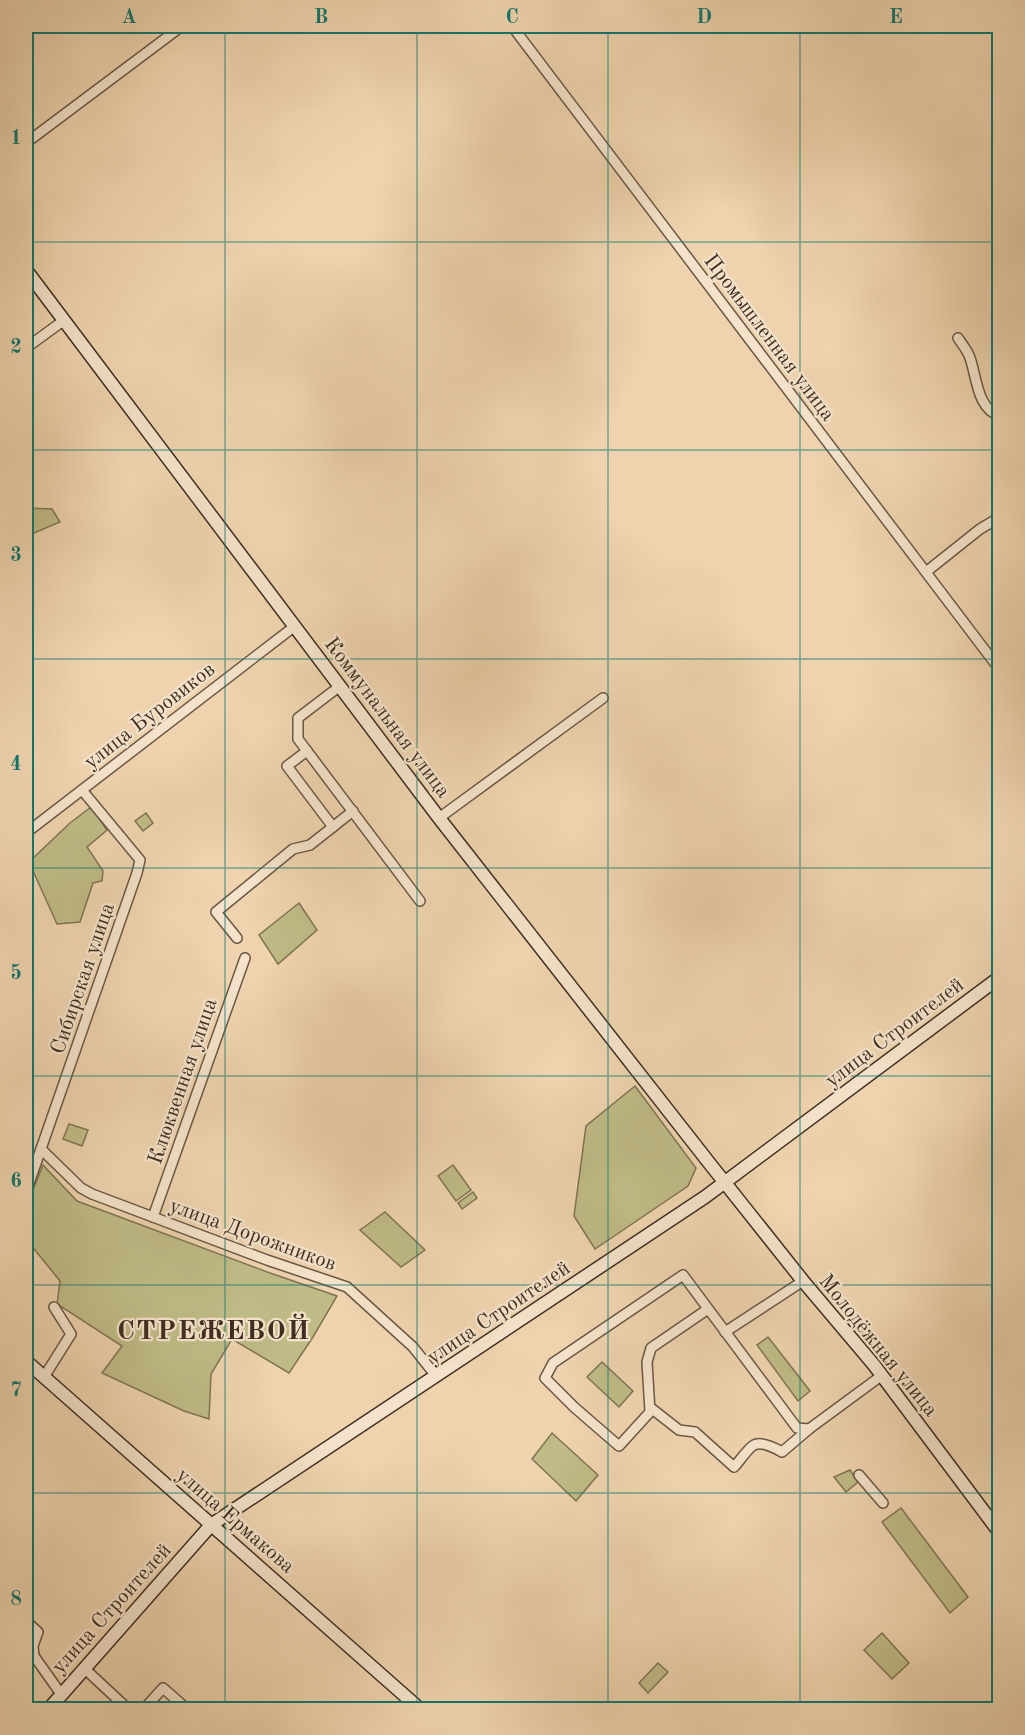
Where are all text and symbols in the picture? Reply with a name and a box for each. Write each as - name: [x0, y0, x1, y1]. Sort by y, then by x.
- text: A: [121, 8, 137, 28]
- text: B: [314, 8, 328, 28]
- text: C: [505, 8, 519, 28]
- text: D: [696, 8, 712, 28]
- text: E: [889, 8, 903, 28]
- text: 1: [10, 129, 22, 149]
- street label: Промышленная улица: [699, 251, 838, 425]
- text: 2: [10, 338, 22, 358]
- text: 3: [10, 546, 22, 566]
- street label: Коммунальная улица: [320, 634, 454, 802]
- street label: улица Буровиков: [81, 659, 219, 773]
- text: 4: [10, 755, 22, 775]
- street label: Сибирская улица: [48, 900, 119, 1057]
- text: 5: [10, 963, 22, 984]
- street label: улица Строителей: [822, 974, 968, 1092]
- street label: Клюквенная улица: [145, 996, 222, 1167]
- text: 6: [10, 1172, 22, 1192]
- street label: улица Дорожников: [166, 1195, 339, 1275]
- street label: улица Строителей: [424, 1258, 574, 1369]
- street label: Молодёжная улица: [814, 1271, 941, 1421]
- district label: СТРЕЖЕВОЙ: [117, 1313, 311, 1345]
- text: 7: [10, 1381, 22, 1401]
- street label: улица Ермакова: [172, 1464, 298, 1578]
- street label: улица Строителей: [48, 1540, 176, 1678]
- text: 8: [10, 1590, 22, 1610]

